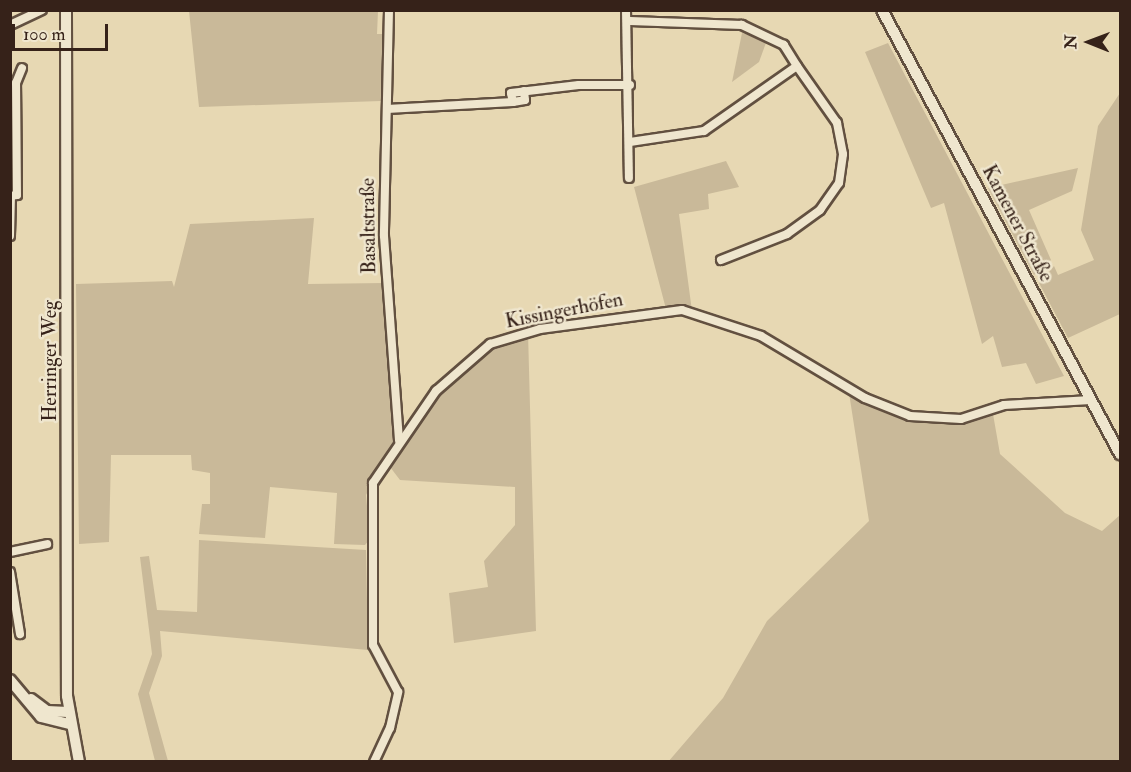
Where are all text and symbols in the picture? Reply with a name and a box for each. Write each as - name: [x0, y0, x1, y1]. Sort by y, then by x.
- scale bar: [15, 12, 111, 50]
- north arrow: [1059, 12, 1119, 72]
- text: 100 m: [23, 23, 66, 46]
- text: N: [1061, 34, 1081, 49]
- street label: Kamener Straße: [977, 161, 1059, 285]
- street label: Basaltstraße: [355, 178, 381, 274]
- street label: Kissingerhöfen: [503, 287, 625, 333]
- street label: Herringer Weg: [37, 300, 61, 422]

